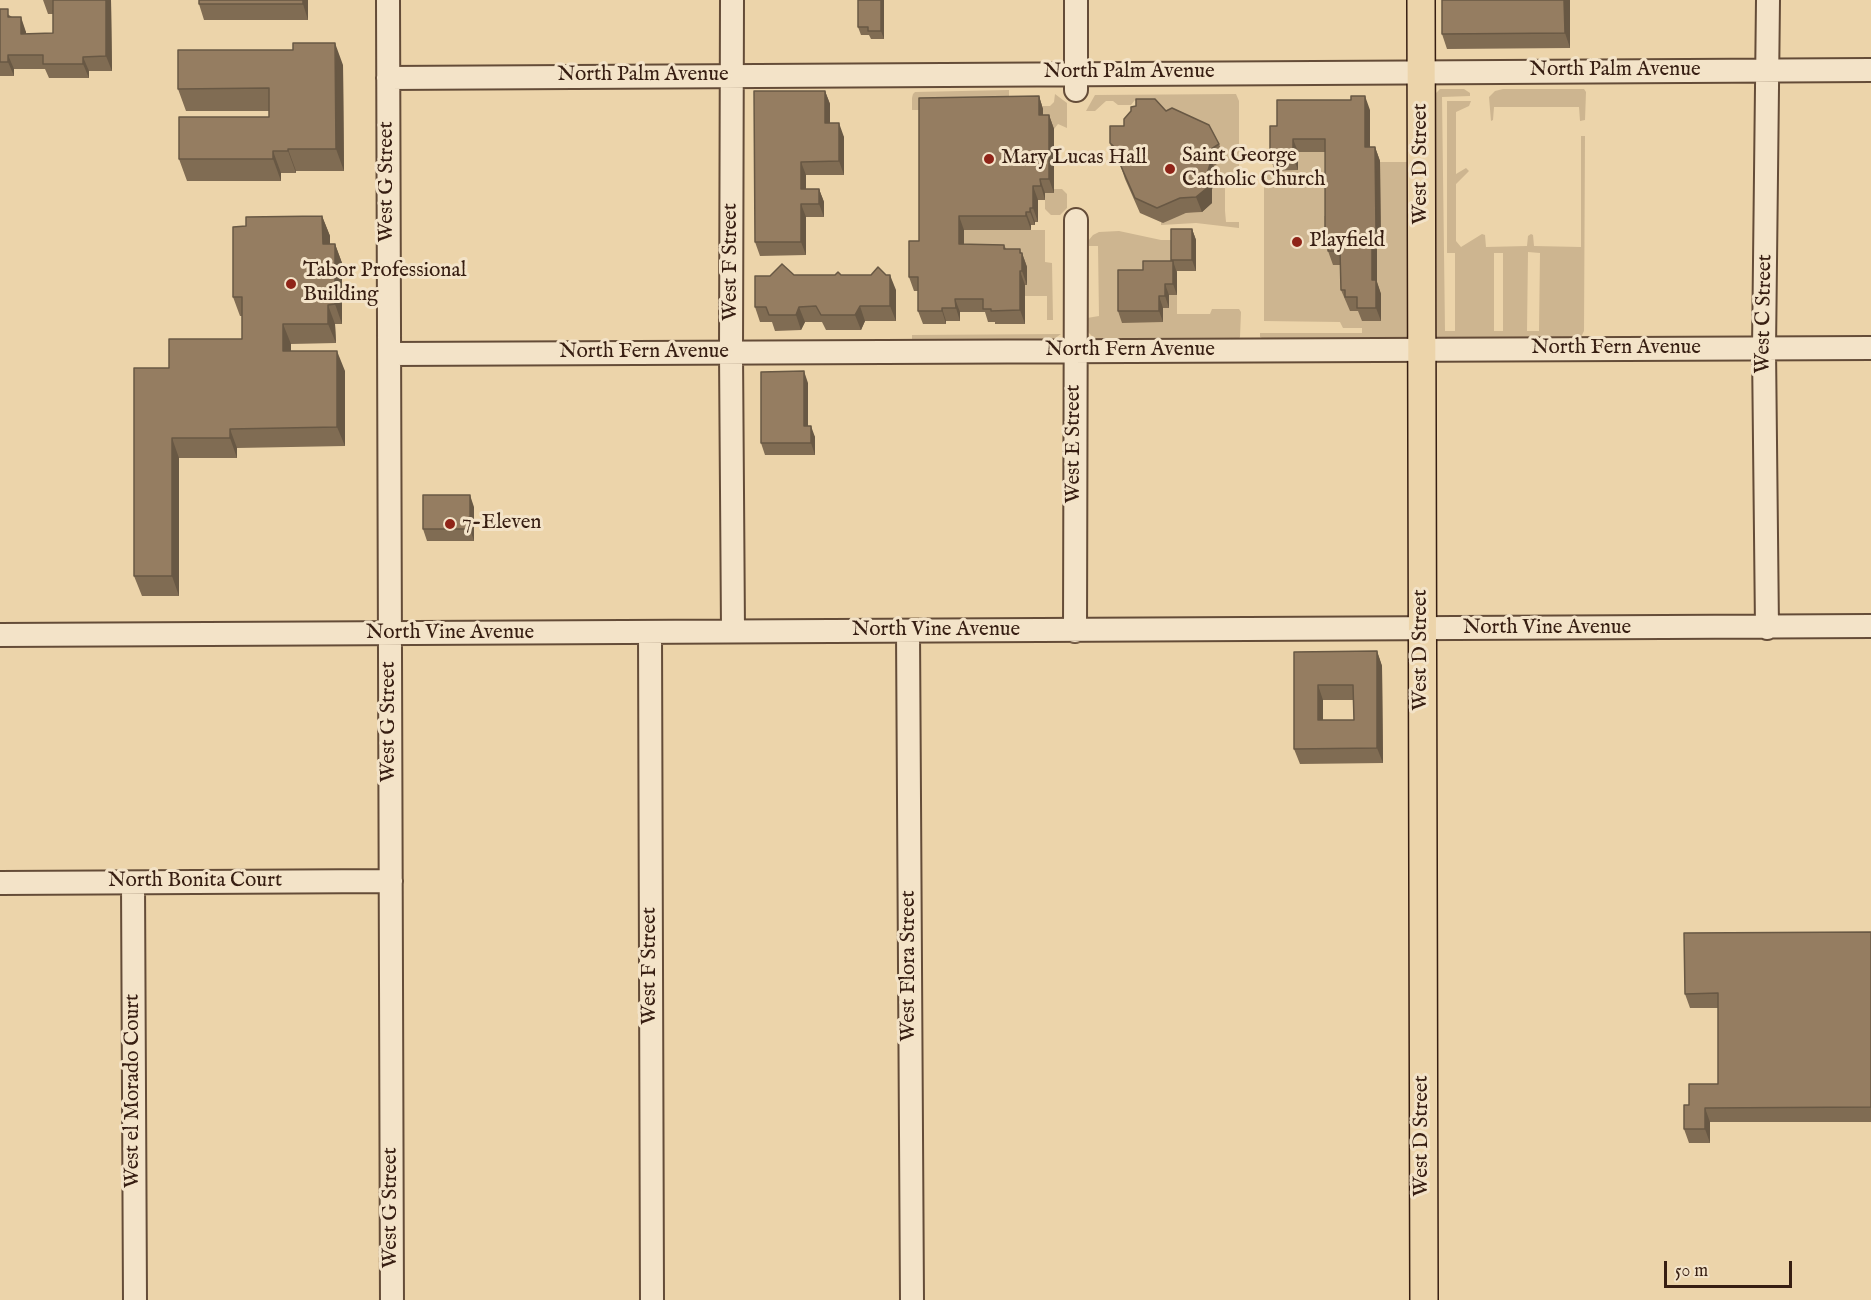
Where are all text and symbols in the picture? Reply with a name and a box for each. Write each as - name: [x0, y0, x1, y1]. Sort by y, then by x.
- street label: North Palm Avenue: [1529, 58, 1701, 84]
- street label: North Palm Avenue: [1043, 60, 1215, 86]
- street label: North Palm Avenue: [557, 63, 729, 89]
- street label: West D Street: [1409, 103, 1435, 225]
- street label: West G Street: [375, 121, 401, 243]
- place label: Saint George Catholic Church: [1182, 144, 1325, 194]
- place label: Mary Lucas Hall: [1001, 146, 1147, 172]
- marker: Mary Lucas Hall: [982, 152, 996, 166]
- marker: Saint George Catholic Church: [1163, 162, 1177, 176]
- street label: West F Street: [719, 203, 745, 321]
- place label: Playfield: [1309, 229, 1385, 255]
- marker: Playfield: [1290, 235, 1304, 249]
- street label: West C Street: [1751, 254, 1779, 374]
- place label: Tabor Professional Building: [303, 259, 466, 309]
- marker: Tabor Professional Building: [284, 277, 298, 291]
- street label: North Fern Avenue: [1531, 336, 1701, 362]
- street label: North Fern Avenue: [1045, 338, 1215, 364]
- street label: North Fern Avenue: [559, 340, 729, 366]
- street label: West E Street: [1062, 384, 1088, 504]
- place label: 7-Eleven: [462, 511, 541, 537]
- marker: 7-Eleven: [443, 517, 457, 531]
- street label: West D Street: [1409, 589, 1435, 711]
- street label: North Vine Avenue: [1463, 616, 1631, 642]
- street label: North Vine Avenue: [852, 618, 1020, 644]
- street label: North Vine Avenue: [366, 621, 534, 647]
- street label: West G Street: [377, 661, 403, 783]
- street label: North Bonita Court: [108, 869, 282, 895]
- street label: West Flora Street: [897, 890, 923, 1042]
- street label: West F Street: [638, 907, 664, 1025]
- street label: West el Morado Court: [121, 994, 147, 1188]
- street label: West D Street: [1410, 1075, 1436, 1197]
- street label: West G Street: [379, 1147, 405, 1269]
- scale bar: [1667, 1249, 1794, 1287]
- text: 50 m: [1675, 1260, 1708, 1283]

